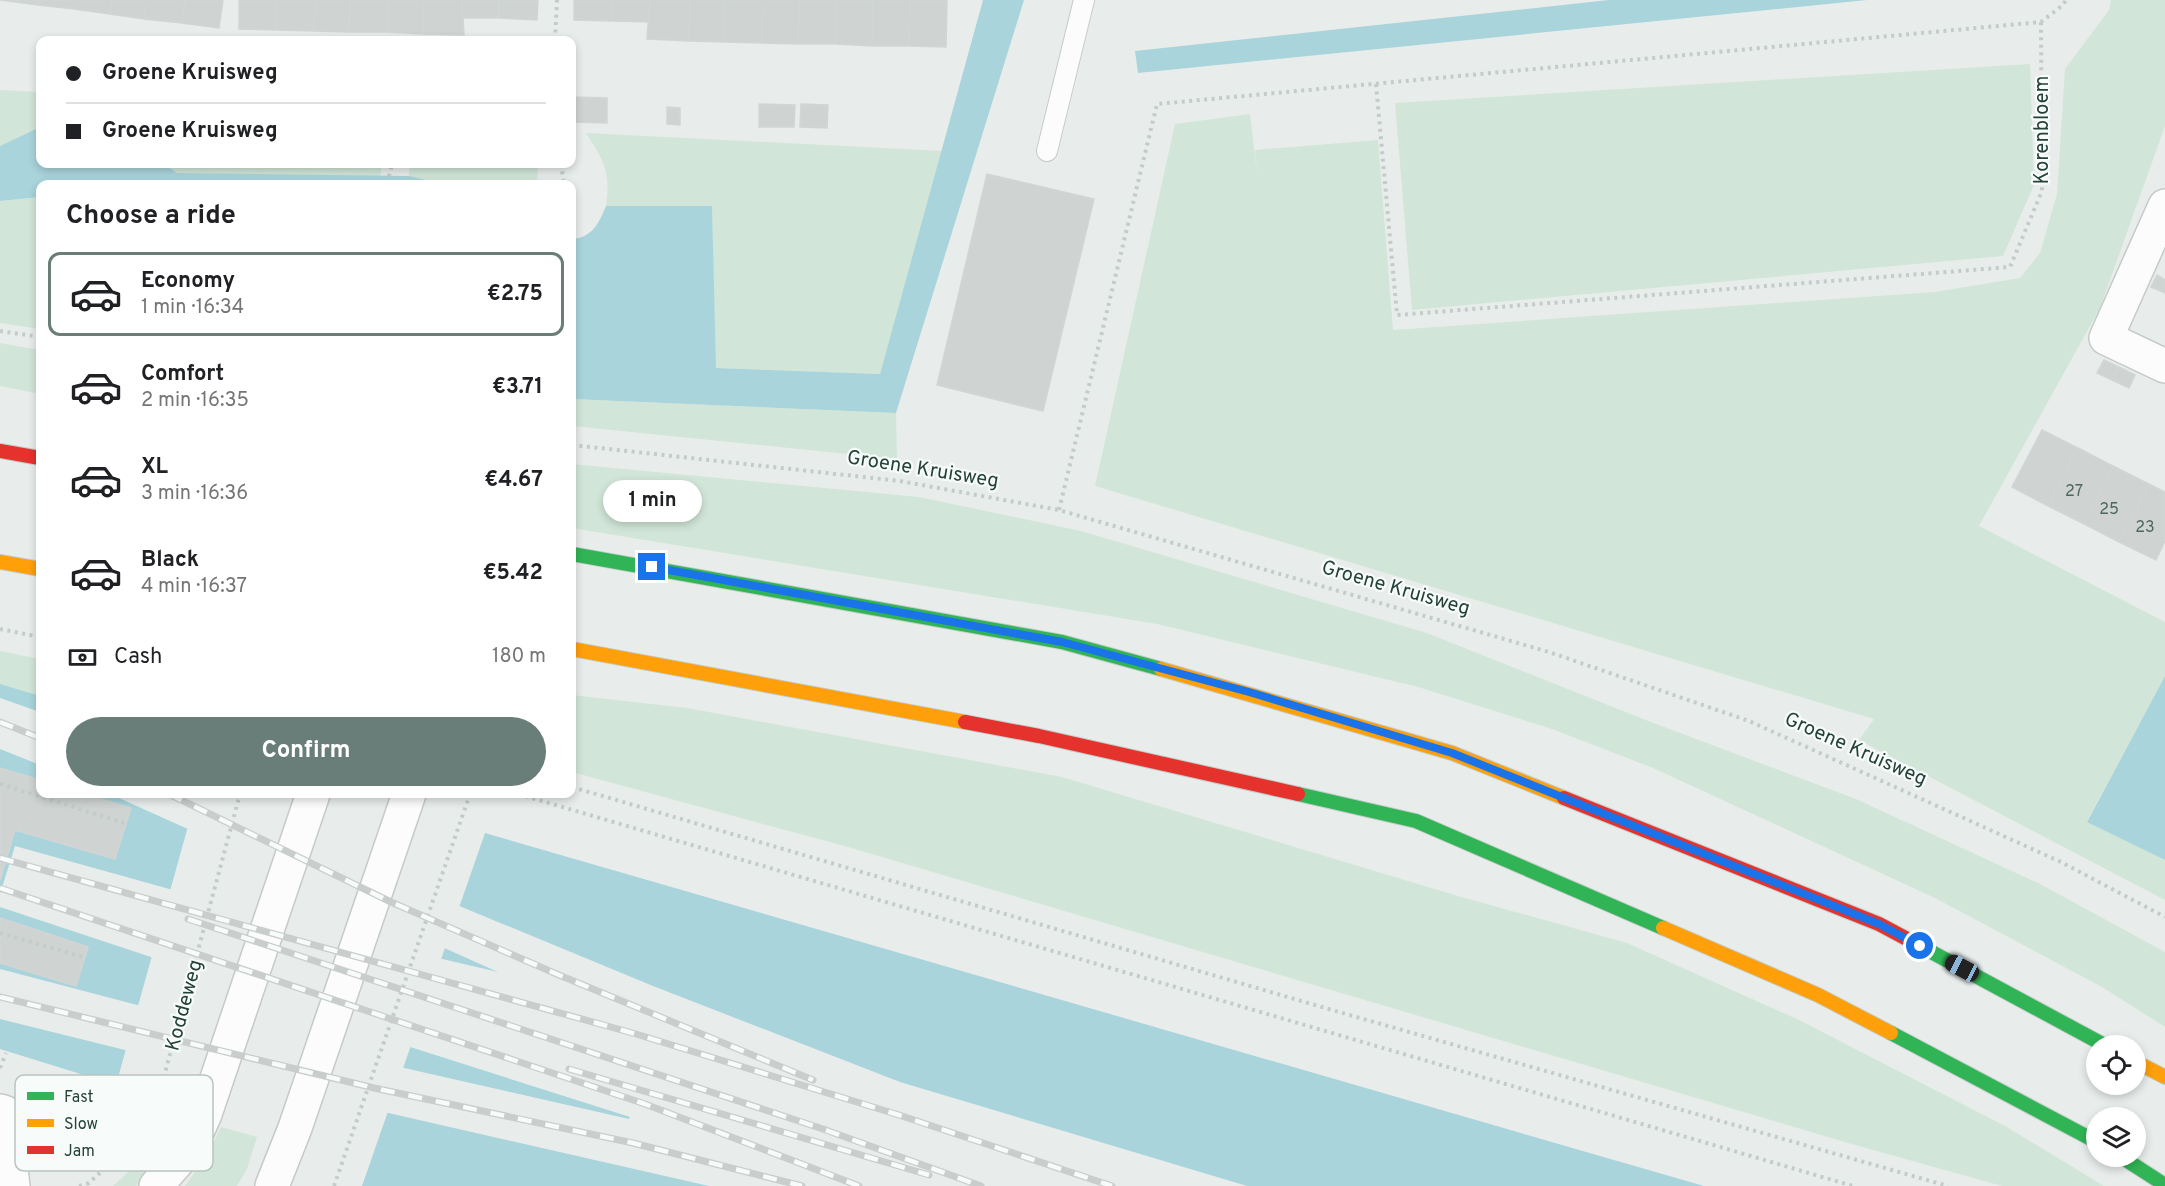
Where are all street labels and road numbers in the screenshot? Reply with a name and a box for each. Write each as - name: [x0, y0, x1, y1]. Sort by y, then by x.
- street label: Korenbloem: [2030, 75, 2056, 185]
- street label: Groene Kruisweg: [845, 445, 1000, 495]
- street label: Groene Kruisweg: [1318, 555, 1473, 623]
- street label: Groene Kruisweg: [1780, 707, 1930, 793]
- street label: Koddeweg: [160, 957, 210, 1054]

